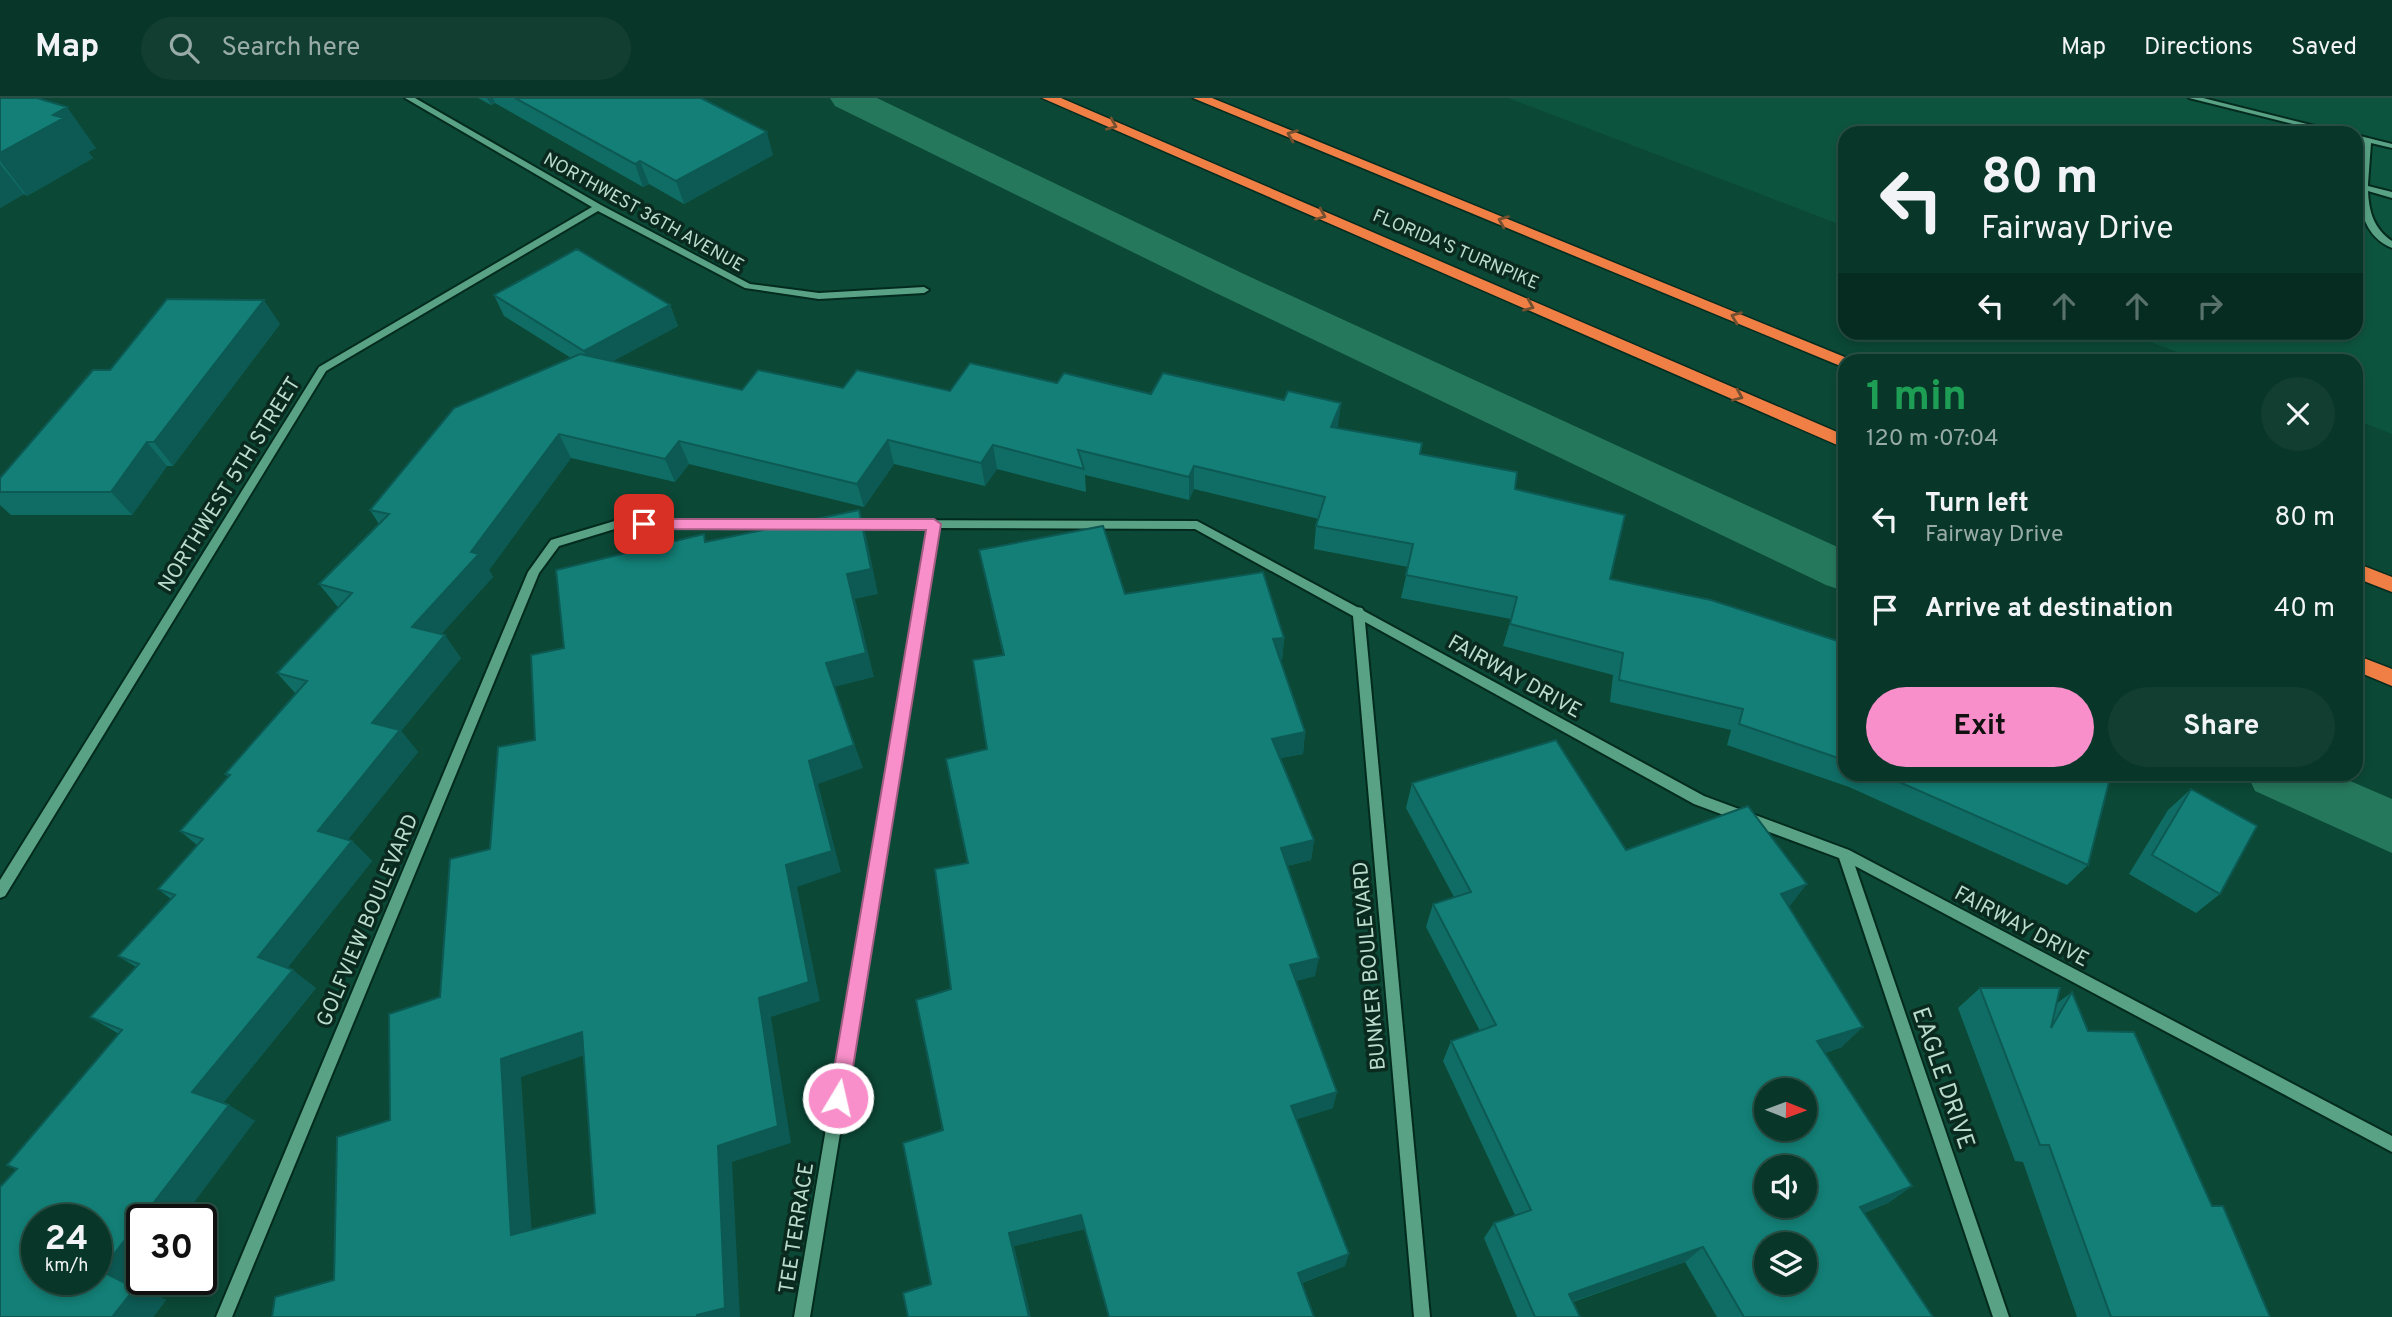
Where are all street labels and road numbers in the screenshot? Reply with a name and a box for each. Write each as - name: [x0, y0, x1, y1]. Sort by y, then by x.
- street label: NORTHWEST 36TH AVENUE: [539, 148, 748, 278]
- street label: FLORIDA'S TURNPIKE: [1369, 205, 1542, 296]
- street label: NORTHWEST 5TH STREET: [153, 372, 308, 597]
- street label: FAIRWAY DRIVE: [1443, 629, 1586, 725]
- street label: GOLFVIEW BOULEVARD: [311, 810, 425, 1031]
- street label: BUNKER BOULEVARD: [1348, 860, 1393, 1071]
- street label: FAIRWAY DRIVE: [1949, 880, 2093, 974]
- street label: EAGLE DRIVE: [1904, 1004, 1980, 1154]
- street label: TEE TERRACE: [774, 1161, 821, 1296]

